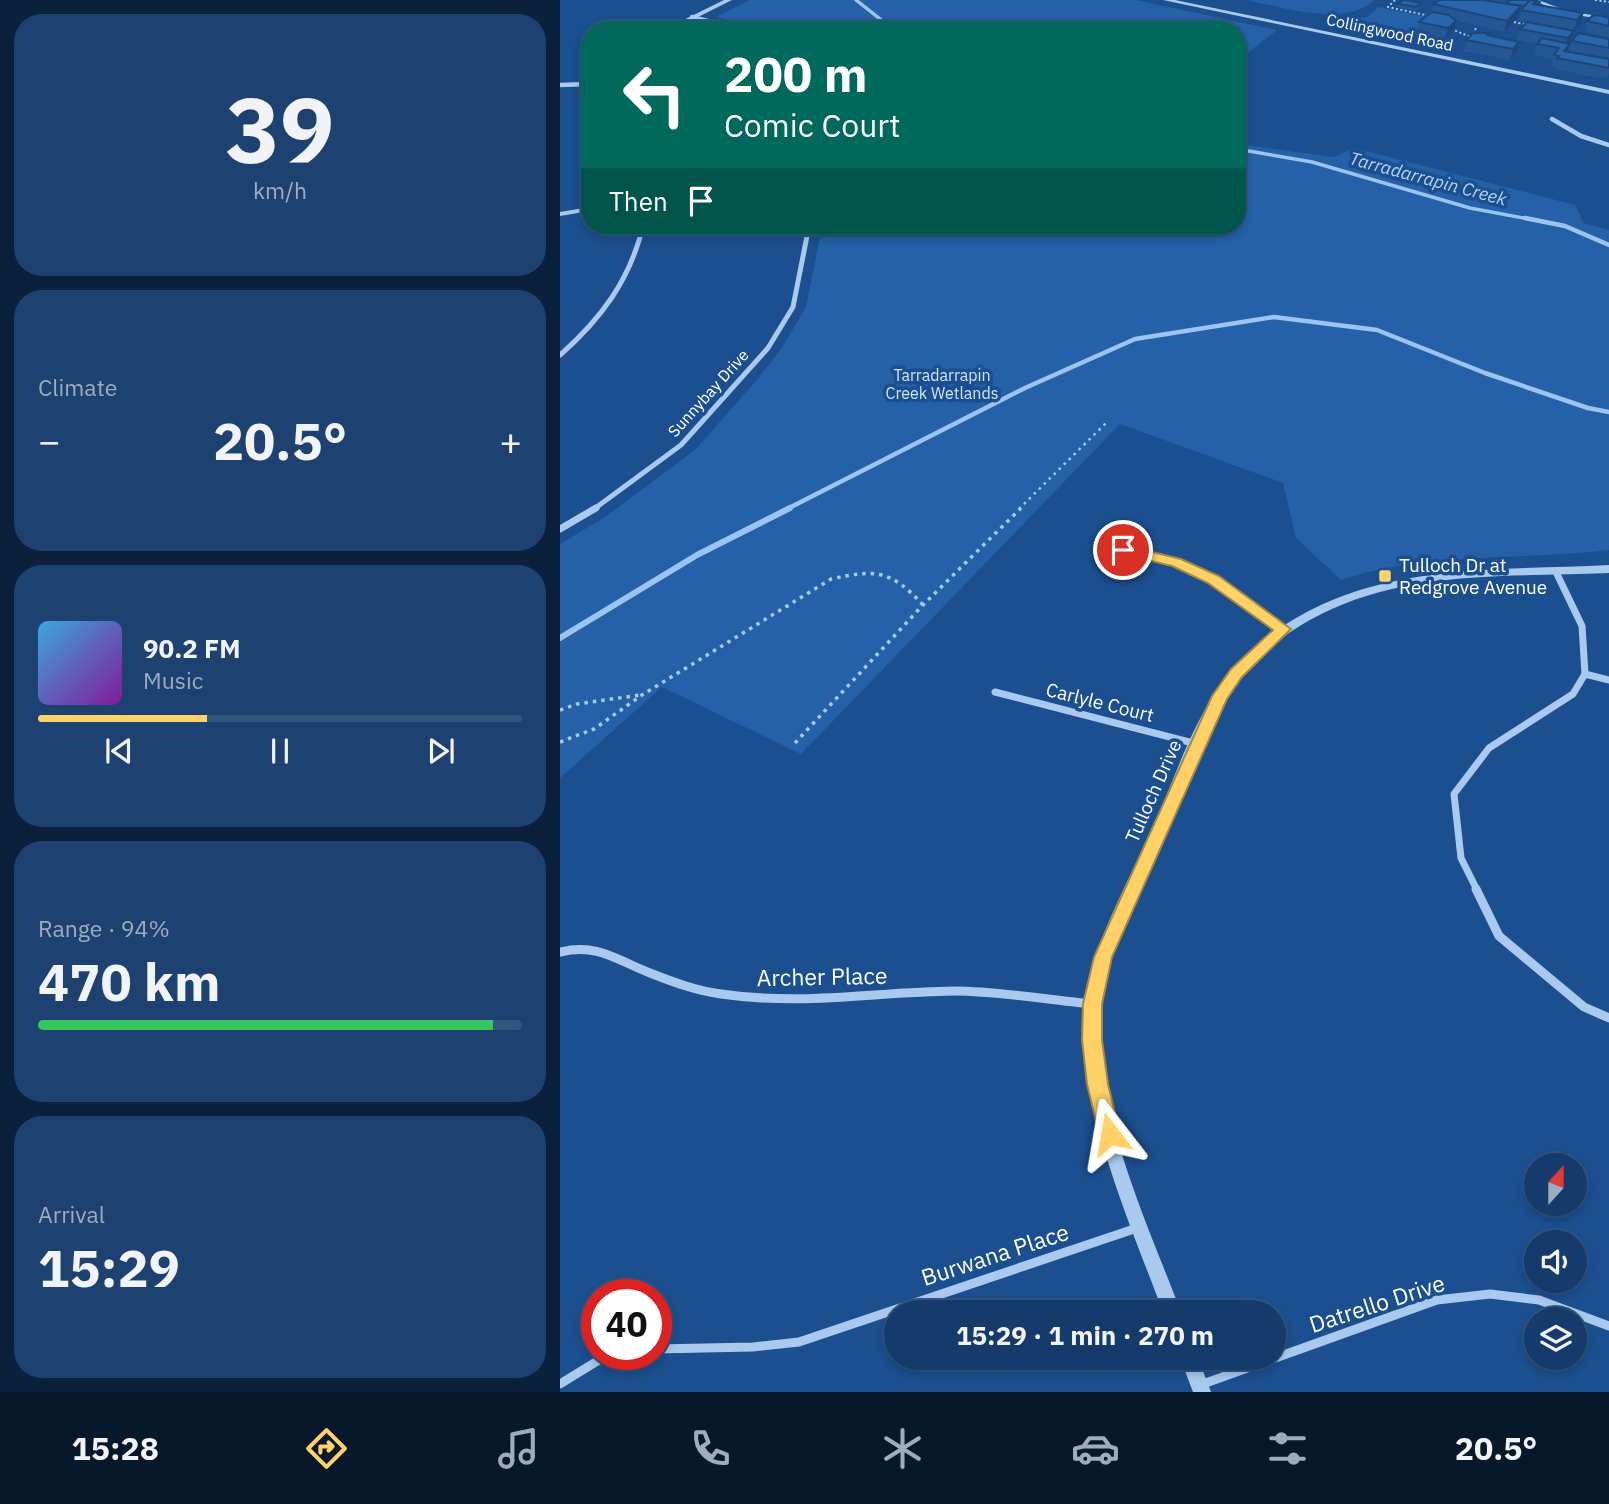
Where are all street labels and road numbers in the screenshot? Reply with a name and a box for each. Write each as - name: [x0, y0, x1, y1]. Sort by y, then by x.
- street label: Collingwood Road: [1325, 9, 1455, 55]
- street label: Sunnybay Drive: [663, 345, 753, 441]
- street label: Carlyle Court: [1044, 677, 1156, 727]
- street label: Tulloch Drive: [1120, 736, 1186, 846]
- street label: Archer Place: [756, 960, 888, 992]
- street label: Burwana Place: [917, 1216, 1072, 1292]
- street label: Datrello Drive: [1305, 1267, 1448, 1339]

